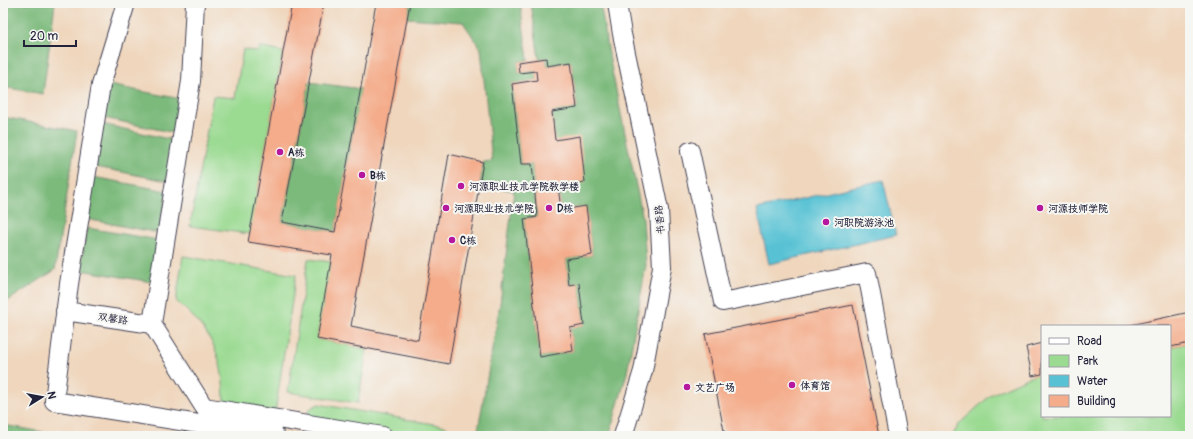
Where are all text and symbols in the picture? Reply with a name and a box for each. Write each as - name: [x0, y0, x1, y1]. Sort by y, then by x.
- scale bar: [24, 22, 76, 48]
- text: 20 m: [30, 29, 59, 44]
- marker: A栋: [275, 147, 285, 157]
- place label: A栋: [288, 147, 305, 159]
- marker: B栋: [357, 170, 367, 180]
- place label: B栋: [370, 170, 386, 182]
- marker: 河源职业技术学院教学楼: [456, 181, 466, 191]
- place label: 河源职业技术学院教学楼: [469, 181, 579, 193]
- marker: 河源职业技术学院: [441, 203, 451, 213]
- place label: 河源职业技术学院: [454, 203, 534, 215]
- marker: D栋: [544, 203, 554, 213]
- place label: D栋: [557, 203, 573, 215]
- marker: 河源技师学院: [1035, 203, 1045, 213]
- place label: 河源技师学院: [1048, 203, 1108, 215]
- street label: 书香路: [653, 204, 667, 235]
- marker: 河职院游泳池: [821, 217, 831, 227]
- place label: 河职院游泳池: [834, 217, 894, 229]
- marker: C栋: [447, 235, 457, 245]
- place label: C栋: [460, 235, 476, 247]
- street label: 双馨路: [97, 311, 129, 327]
- legend: [1041, 325, 1171, 417]
- text: Road: [1077, 334, 1102, 349]
- text: Park: [1077, 354, 1098, 369]
- text: Water: [1077, 374, 1108, 389]
- north arrow: [22, 377, 62, 417]
- marker: 体育馆: [787, 380, 797, 390]
- place label: 体育馆: [800, 380, 830, 392]
- marker: 文艺广场: [682, 382, 692, 392]
- place label: 文艺广场: [695, 382, 735, 394]
- text: N: [44, 390, 59, 401]
- text: Building: [1077, 394, 1116, 409]

